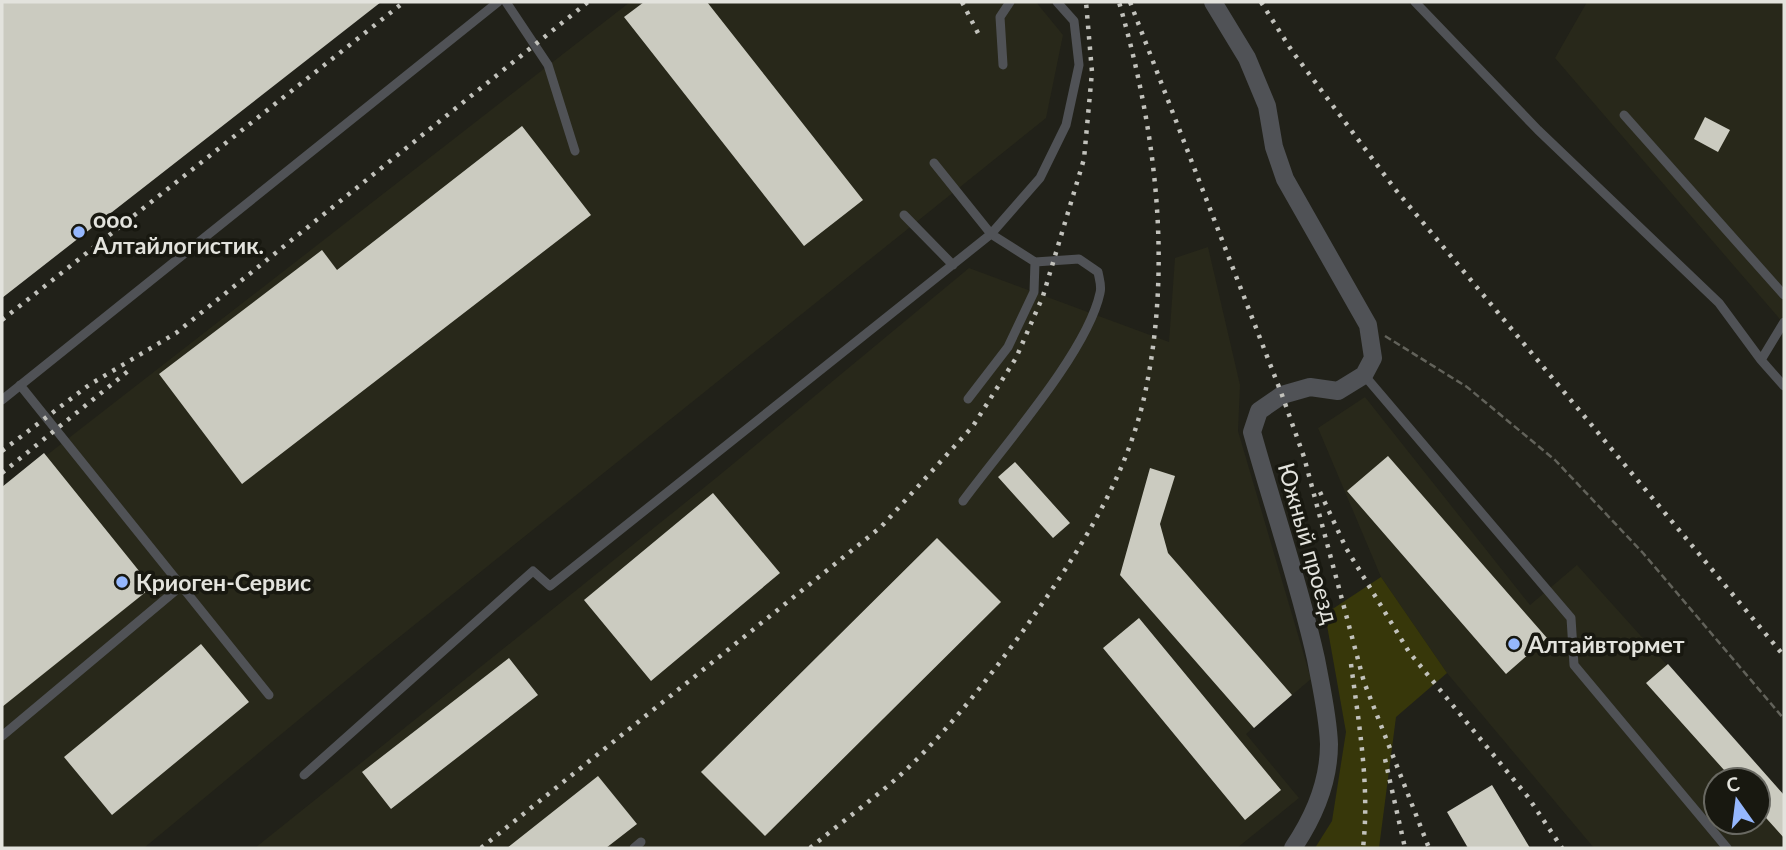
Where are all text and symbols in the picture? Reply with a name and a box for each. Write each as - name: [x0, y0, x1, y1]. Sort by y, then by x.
- place label: ооо. Алтайлогистик.: [92, 205, 264, 259]
- marker: ооо. Алтайлогистик.: [71, 224, 87, 240]
- street label: Южный проезд: [1273, 459, 1345, 627]
- place label: Криоген-Сервис: [136, 568, 311, 596]
- marker: Криоген-Сервис: [114, 574, 130, 590]
- place label: Алтайвтормет: [1527, 630, 1685, 658]
- marker: Алтайвтормет: [1506, 636, 1522, 652]
- north arrow: [1702, 766, 1772, 836]
- text: С: [1724, 771, 1742, 797]

